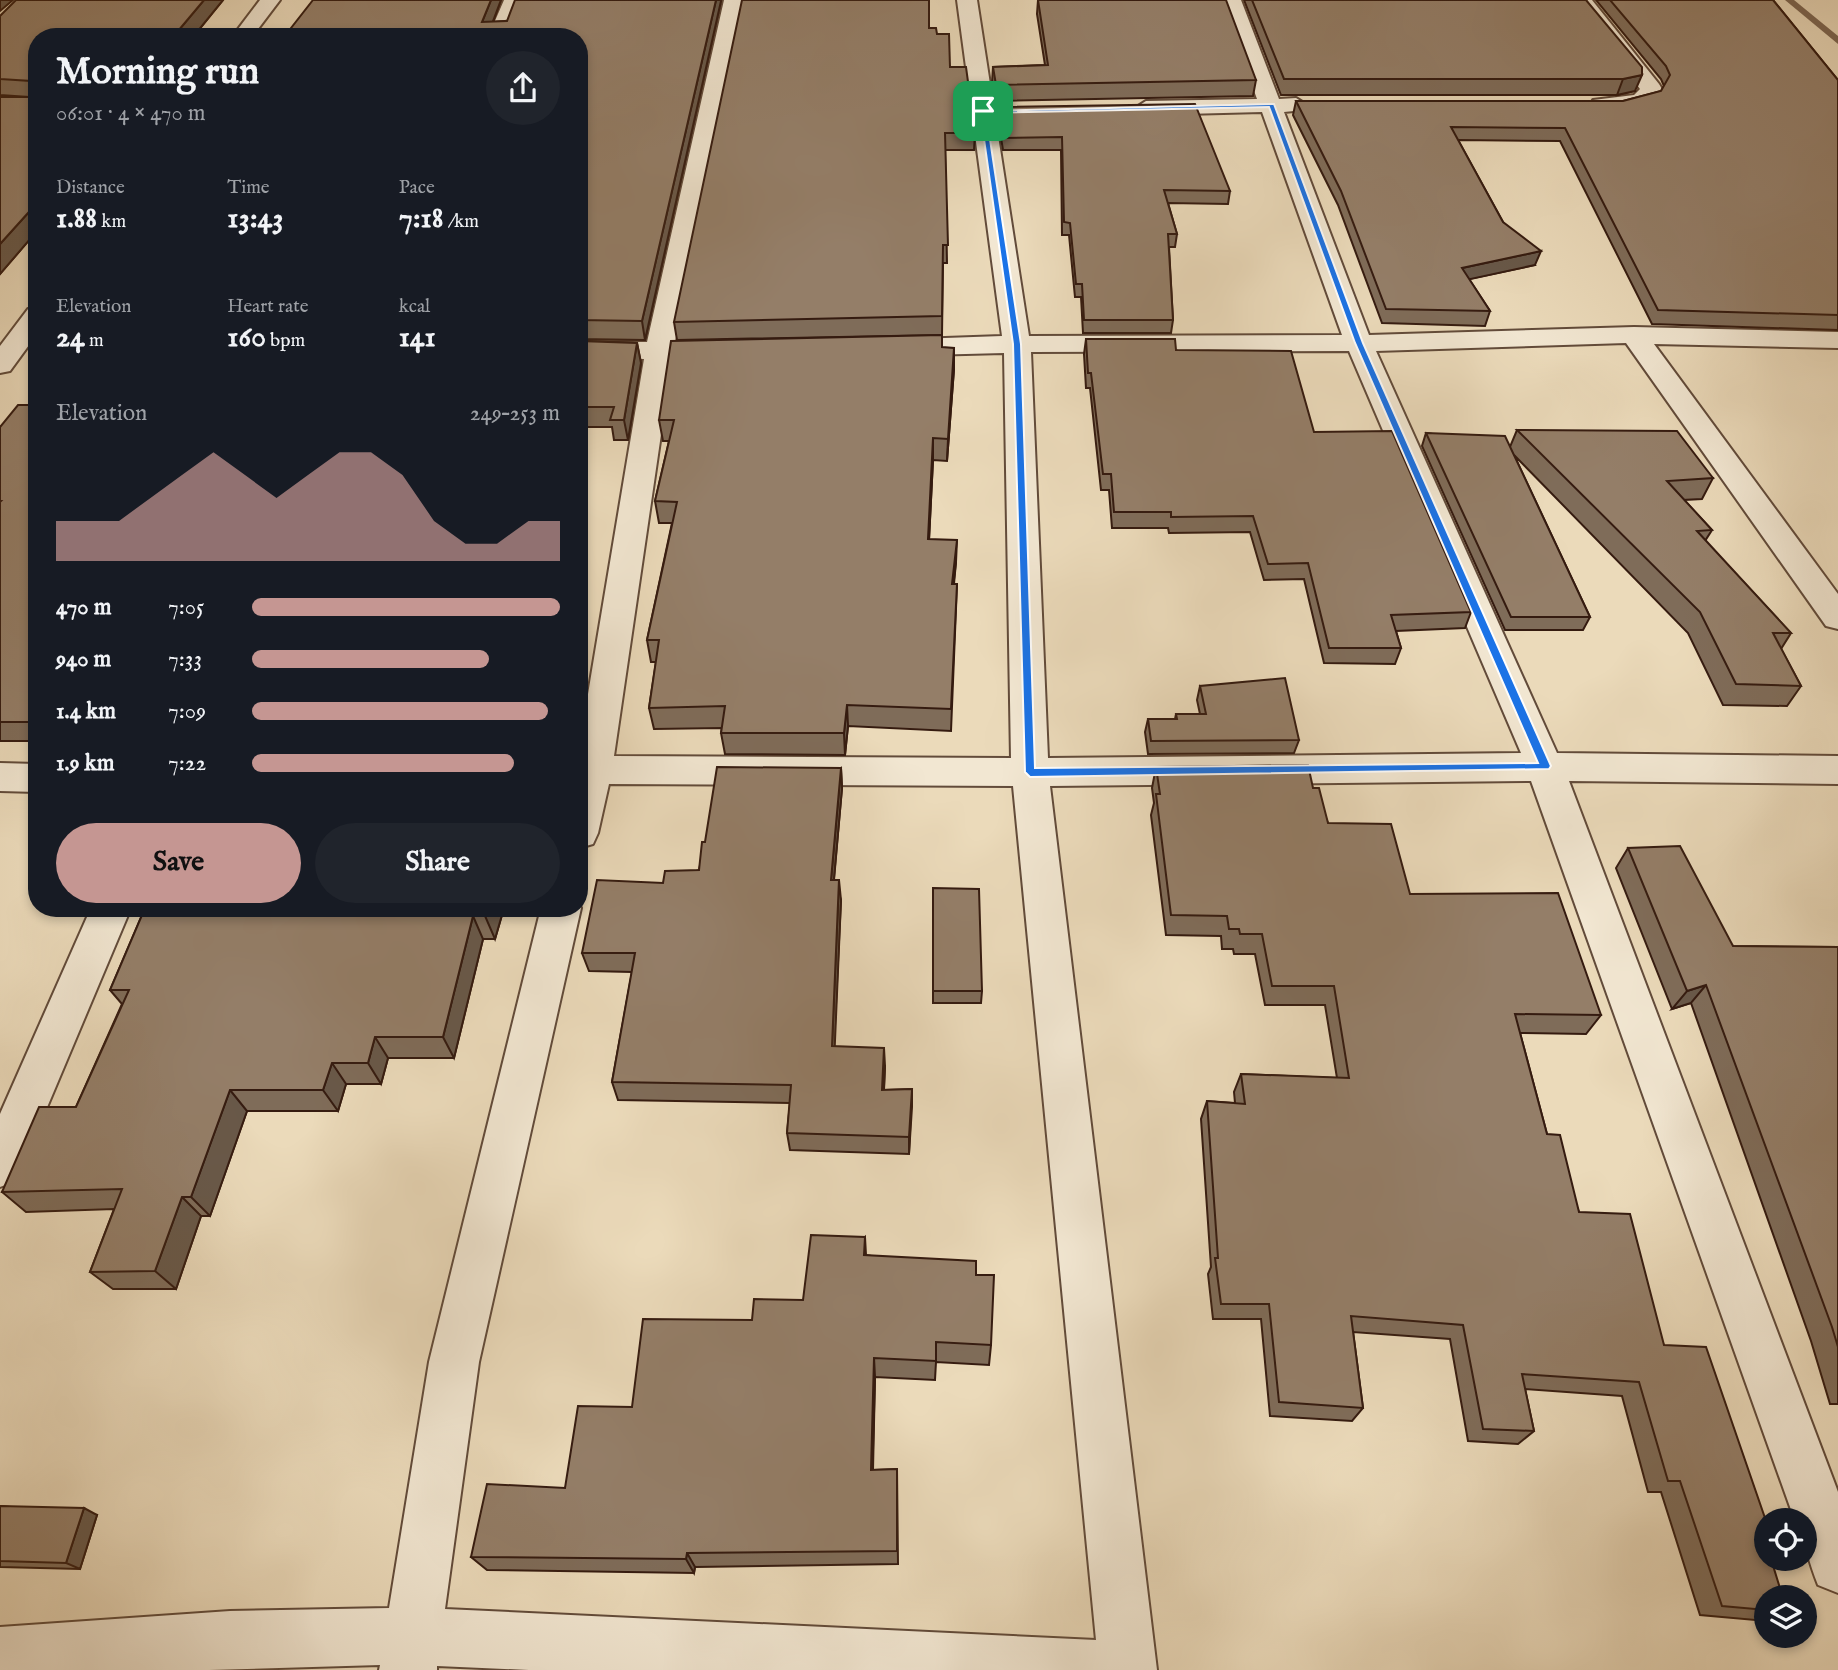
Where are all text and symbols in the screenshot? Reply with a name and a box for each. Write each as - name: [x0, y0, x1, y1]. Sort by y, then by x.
- text: Morning run: [56, 49, 259, 97]
- button: share: [486, 51, 560, 125]
- pin: [953, 81, 1013, 141]
- icon: arrive: [964, 92, 1002, 130]
- text: 06:01 · 4 × 470 m: [56, 99, 206, 128]
- text: Distance: [56, 176, 125, 200]
- text: Time: [227, 176, 270, 200]
- text: Pace: [399, 176, 435, 200]
- text: 1.88: [56, 200, 97, 238]
- text: 13:43: [227, 200, 284, 238]
- text: 7:18: [399, 200, 444, 238]
- text: km: [97, 210, 126, 234]
- text: /km: [444, 210, 479, 234]
- text: Elevation: [56, 295, 131, 319]
- text: Heart rate: [227, 295, 308, 319]
- text: kcal: [399, 295, 430, 319]
- text: 24: [56, 319, 85, 357]
- text: 160: [227, 319, 266, 357]
- text: 141: [399, 319, 436, 357]
- text: m: [85, 329, 104, 353]
- text: bpm: [266, 329, 305, 353]
- text: Elevation: [56, 399, 147, 428]
- text: 249–253 m: [470, 399, 560, 428]
- text: 470 m: [56, 593, 111, 622]
- text: 7:05: [168, 593, 204, 622]
- text: 940 m: [56, 645, 111, 674]
- text: 7:33: [168, 645, 202, 674]
- text: 1.4 km: [56, 697, 116, 726]
- text: 7:09: [168, 697, 206, 726]
- text: 1.9 km: [56, 749, 115, 778]
- text: 7:22: [168, 749, 206, 778]
- button: Save: [56, 823, 301, 903]
- button: Share: [315, 823, 560, 903]
- map controls: [1754, 1508, 1817, 1648]
- button: locate: [1754, 1508, 1817, 1571]
- button: layers: [1754, 1585, 1817, 1648]

